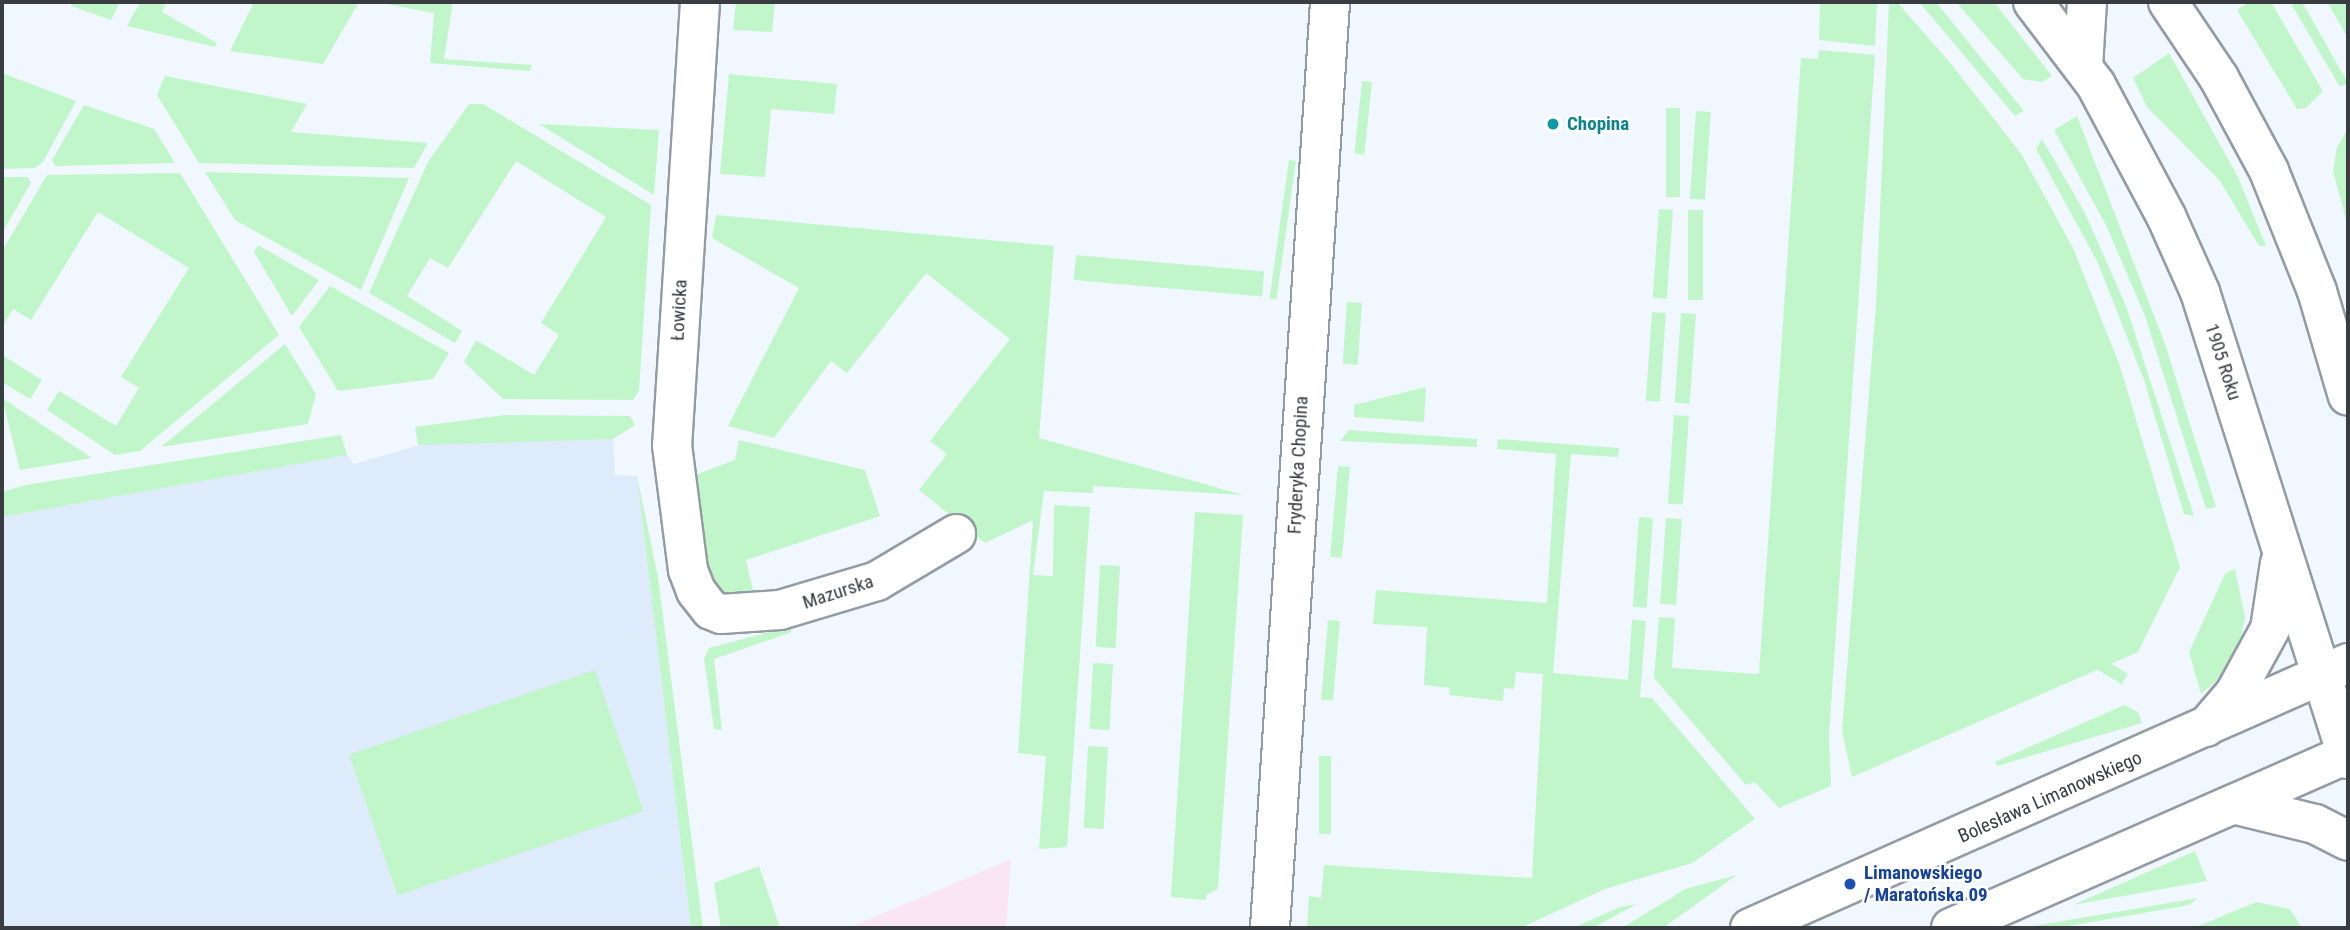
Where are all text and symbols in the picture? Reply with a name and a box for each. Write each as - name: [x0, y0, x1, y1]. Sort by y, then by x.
- place label: Chopina: [1567, 113, 1629, 135]
- marker: Chopina: [1545, 116, 1561, 132]
- street label: Łowicka: [666, 279, 692, 341]
- street label: 1905 Roku: [2200, 321, 2246, 403]
- street label: Fryderyka Chopina: [1283, 395, 1313, 535]
- street label: Mazurska: [800, 570, 876, 614]
- street label: Bolesława Limanowskiego: [1955, 746, 2145, 848]
- place label: Limanowskiego / Maratońska 09: [1864, 862, 1988, 906]
- marker: Limanowskiego / Maratońska 09: [1842, 876, 1858, 892]

